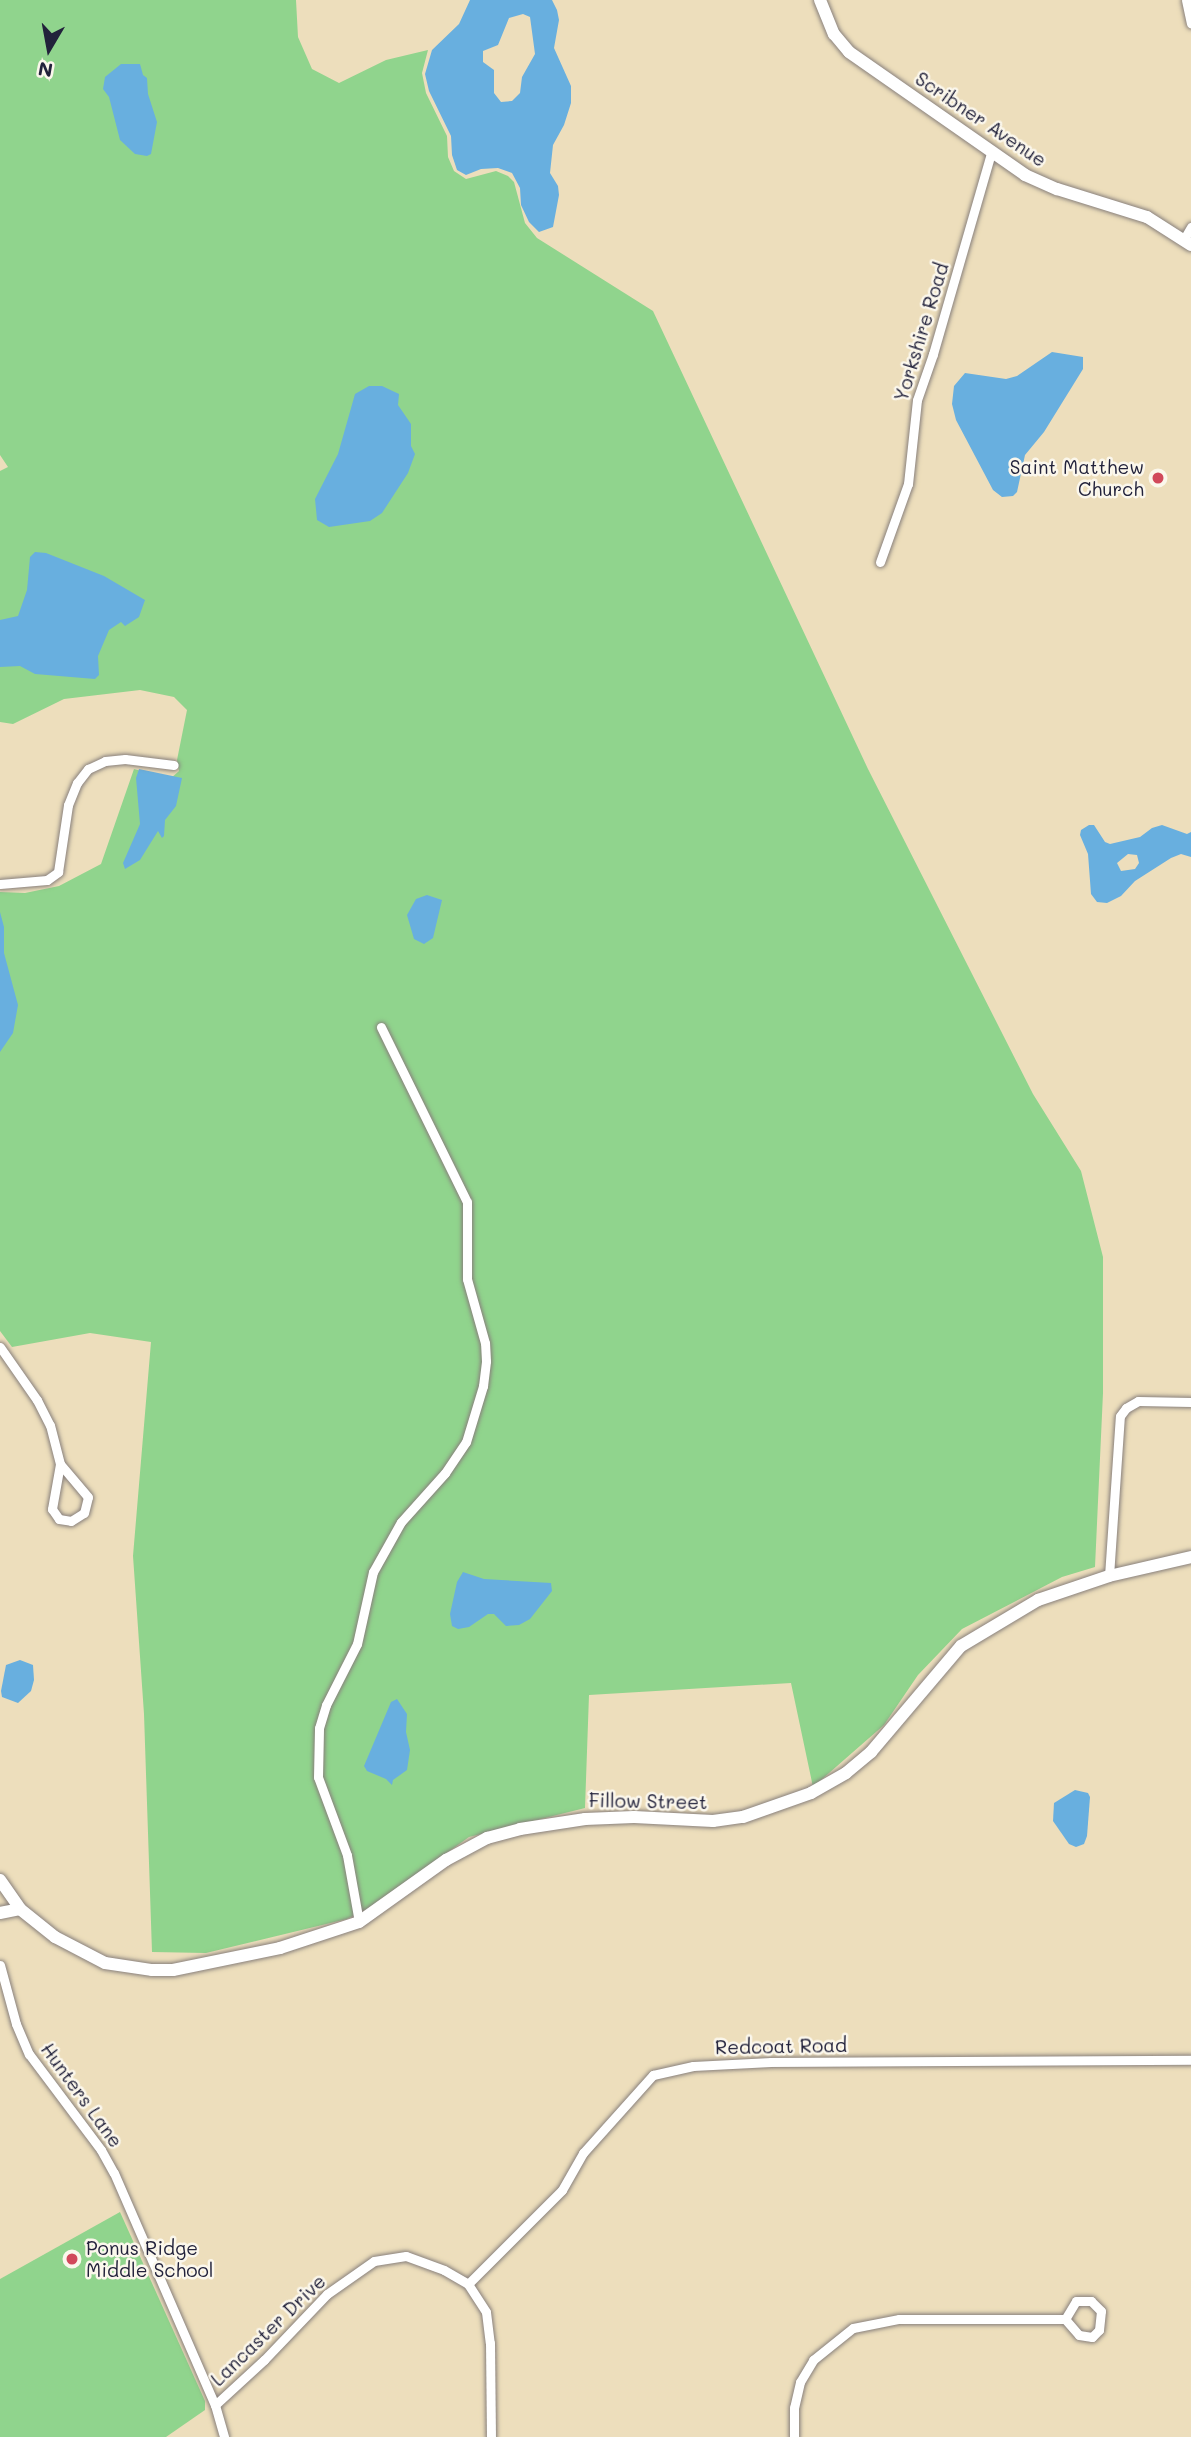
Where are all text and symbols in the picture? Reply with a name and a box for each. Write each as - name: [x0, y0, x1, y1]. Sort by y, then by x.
- north arrow: [14, 14, 84, 84]
- text: N: [36, 57, 55, 84]
- street label: Scribner Avenue: [911, 67, 1051, 171]
- street label: Yorkshire Road: [889, 260, 953, 404]
- place label: Saint Matthew Church: [1010, 456, 1144, 500]
- marker: Saint Matthew Church: [1150, 470, 1166, 486]
- street label: Fillow Street: [589, 1789, 707, 1813]
- street label: Redcoat Road: [715, 2033, 847, 2059]
- street label: Hunters Lane: [36, 2038, 128, 2152]
- place label: Ponus Ridge Middle School: [86, 2237, 214, 2281]
- marker: Ponus Ridge Middle School: [64, 2251, 80, 2267]
- street label: Lancaster Drive: [206, 2270, 330, 2390]

